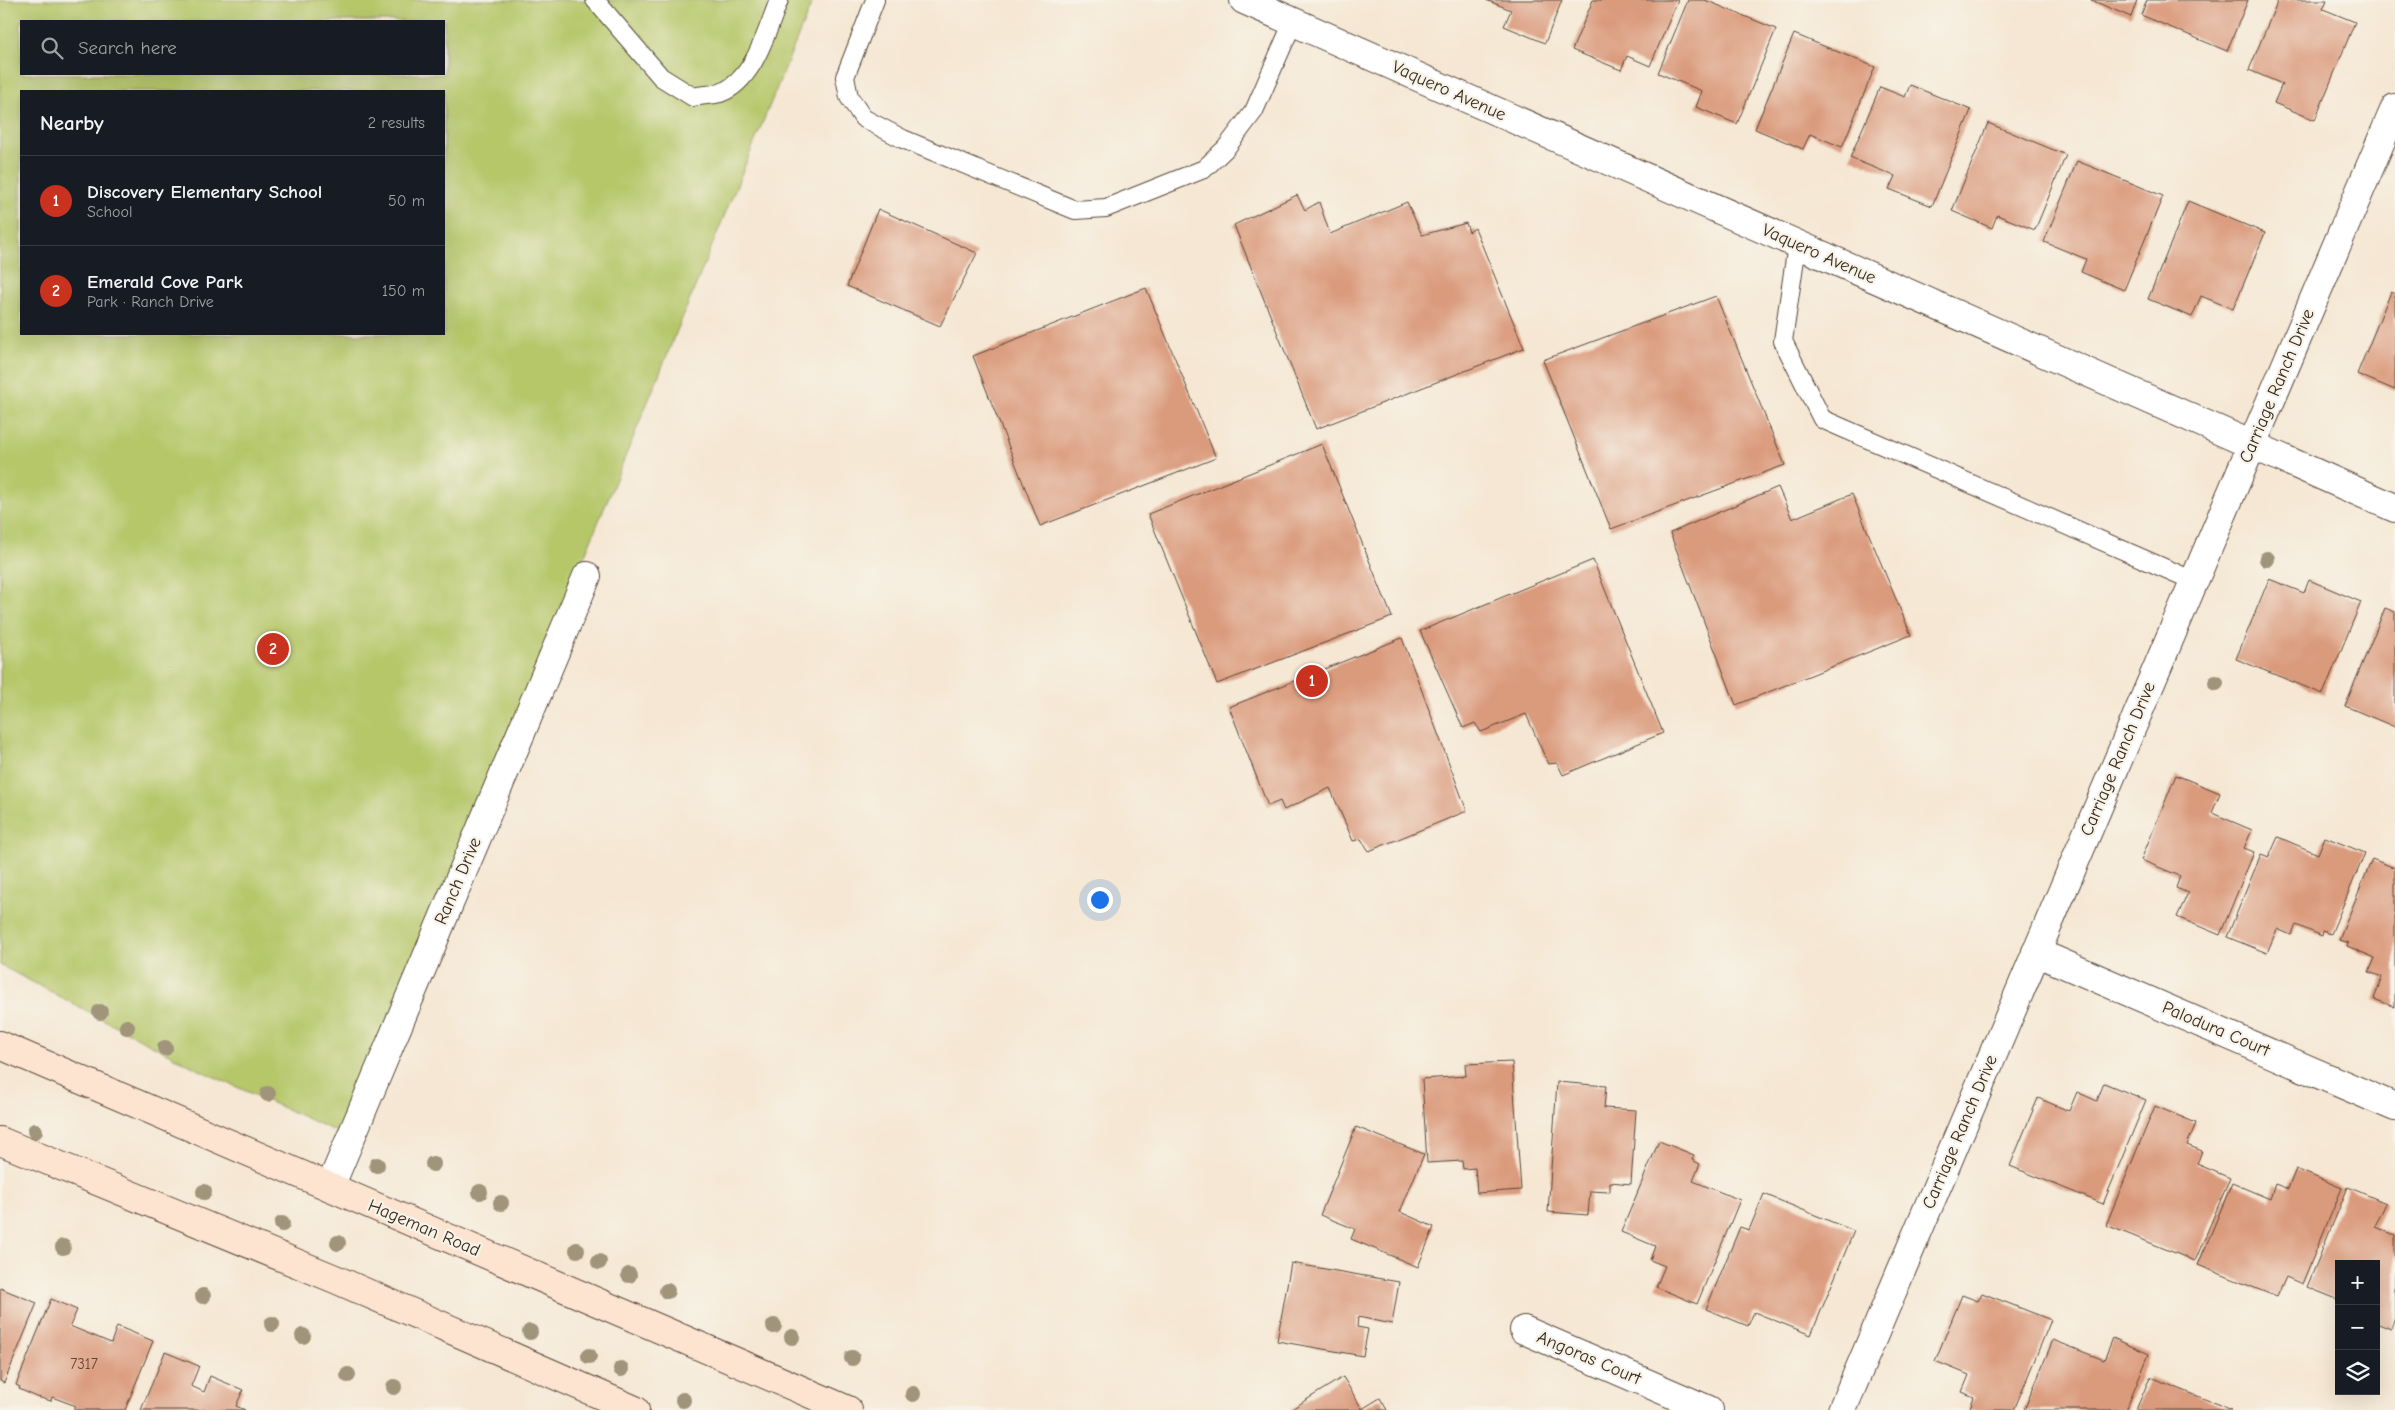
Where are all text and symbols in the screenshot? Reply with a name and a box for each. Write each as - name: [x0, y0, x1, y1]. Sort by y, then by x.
- search box: [20, 20, 445, 75]
- icon: search: [38, 34, 66, 62]
- text: Search here: [78, 37, 177, 59]
- street label: Vaquero Avenue: [1389, 56, 1509, 126]
- text: Nearby: [40, 111, 104, 135]
- text: 2 results: [368, 114, 425, 132]
- text: Discovery Elementary School: [87, 181, 322, 203]
- text: 1: [53, 192, 59, 210]
- text: 50 m: [388, 192, 425, 210]
- text: School: [87, 203, 133, 221]
- street label: Vaquero Avenue: [1759, 219, 1879, 289]
- text: Emerald Cove Park: [87, 271, 243, 293]
- text: 2: [52, 282, 60, 300]
- text: 150 m: [382, 282, 425, 300]
- text: Park · Ranch Drive: [87, 293, 214, 311]
- street label: Carriage Ranch Drive: [2235, 306, 2319, 466]
- pin: 2: [257, 630, 289, 668]
- pin: 1: [1296, 662, 1328, 700]
- street label: Carriage Ranch Drive: [2076, 679, 2160, 839]
- street label: Ranch Drive: [430, 834, 486, 928]
- your location: [1087, 887, 1113, 913]
- street label: Palodura Court: [2159, 997, 2274, 1061]
- street label: Carriage Ranch Drive: [1918, 1052, 2002, 1212]
- street label: Hageman Road: [365, 1195, 483, 1261]
- map controls: [2335, 1260, 2380, 1395]
- button: +: [2335, 1260, 2380, 1305]
- button: −: [2335, 1305, 2380, 1350]
- street label: Angoras Court: [1534, 1327, 1645, 1390]
- button: layers: [2335, 1350, 2380, 1395]
- house number: 7317: [70, 1355, 98, 1373]

